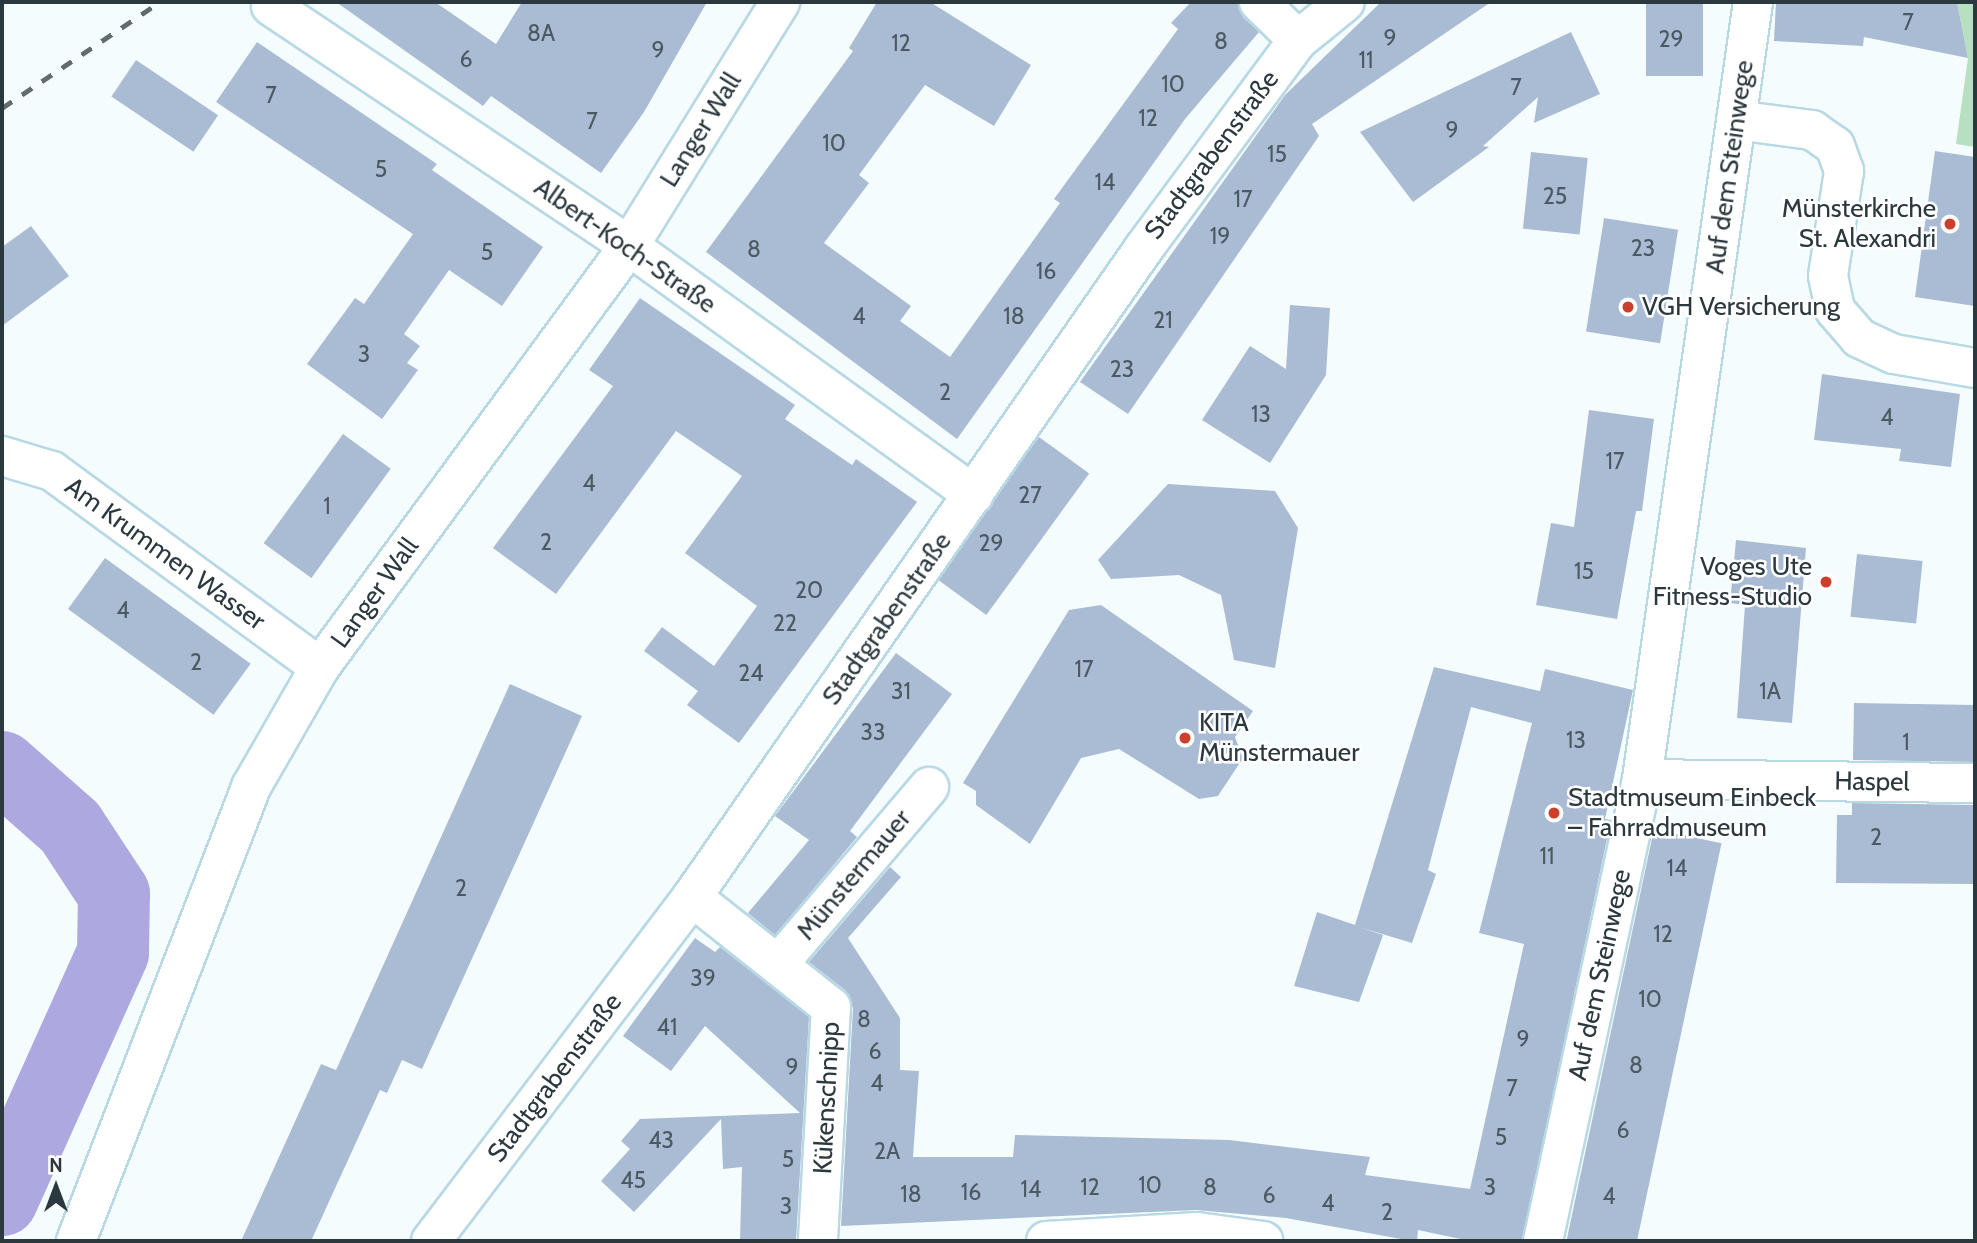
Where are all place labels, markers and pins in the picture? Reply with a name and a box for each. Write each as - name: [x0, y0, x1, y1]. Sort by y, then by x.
- place label: Münsterkirche St. Alexandri: [1782, 193, 1936, 255]
- marker: Münsterkirche St. Alexandri: [1942, 216, 1958, 232]
- place label: VGH Versicherung: [1642, 291, 1840, 323]
- marker: VGH Versicherung: [1620, 299, 1636, 315]
- place label: Voges Ute Fitness-Studio: [1653, 551, 1812, 612]
- marker: Voges Ute Fitness-Studio: [1818, 574, 1834, 590]
- place label: KITA Münstermauer: [1199, 707, 1359, 768]
- marker: KITA Münstermauer: [1177, 730, 1193, 746]
- place label: Stadtmuseum Einbeck – Fahrradmuseum: [1568, 782, 1816, 844]
- marker: Stadtmuseum Einbeck – Fahrradmuseum: [1546, 805, 1562, 821]

